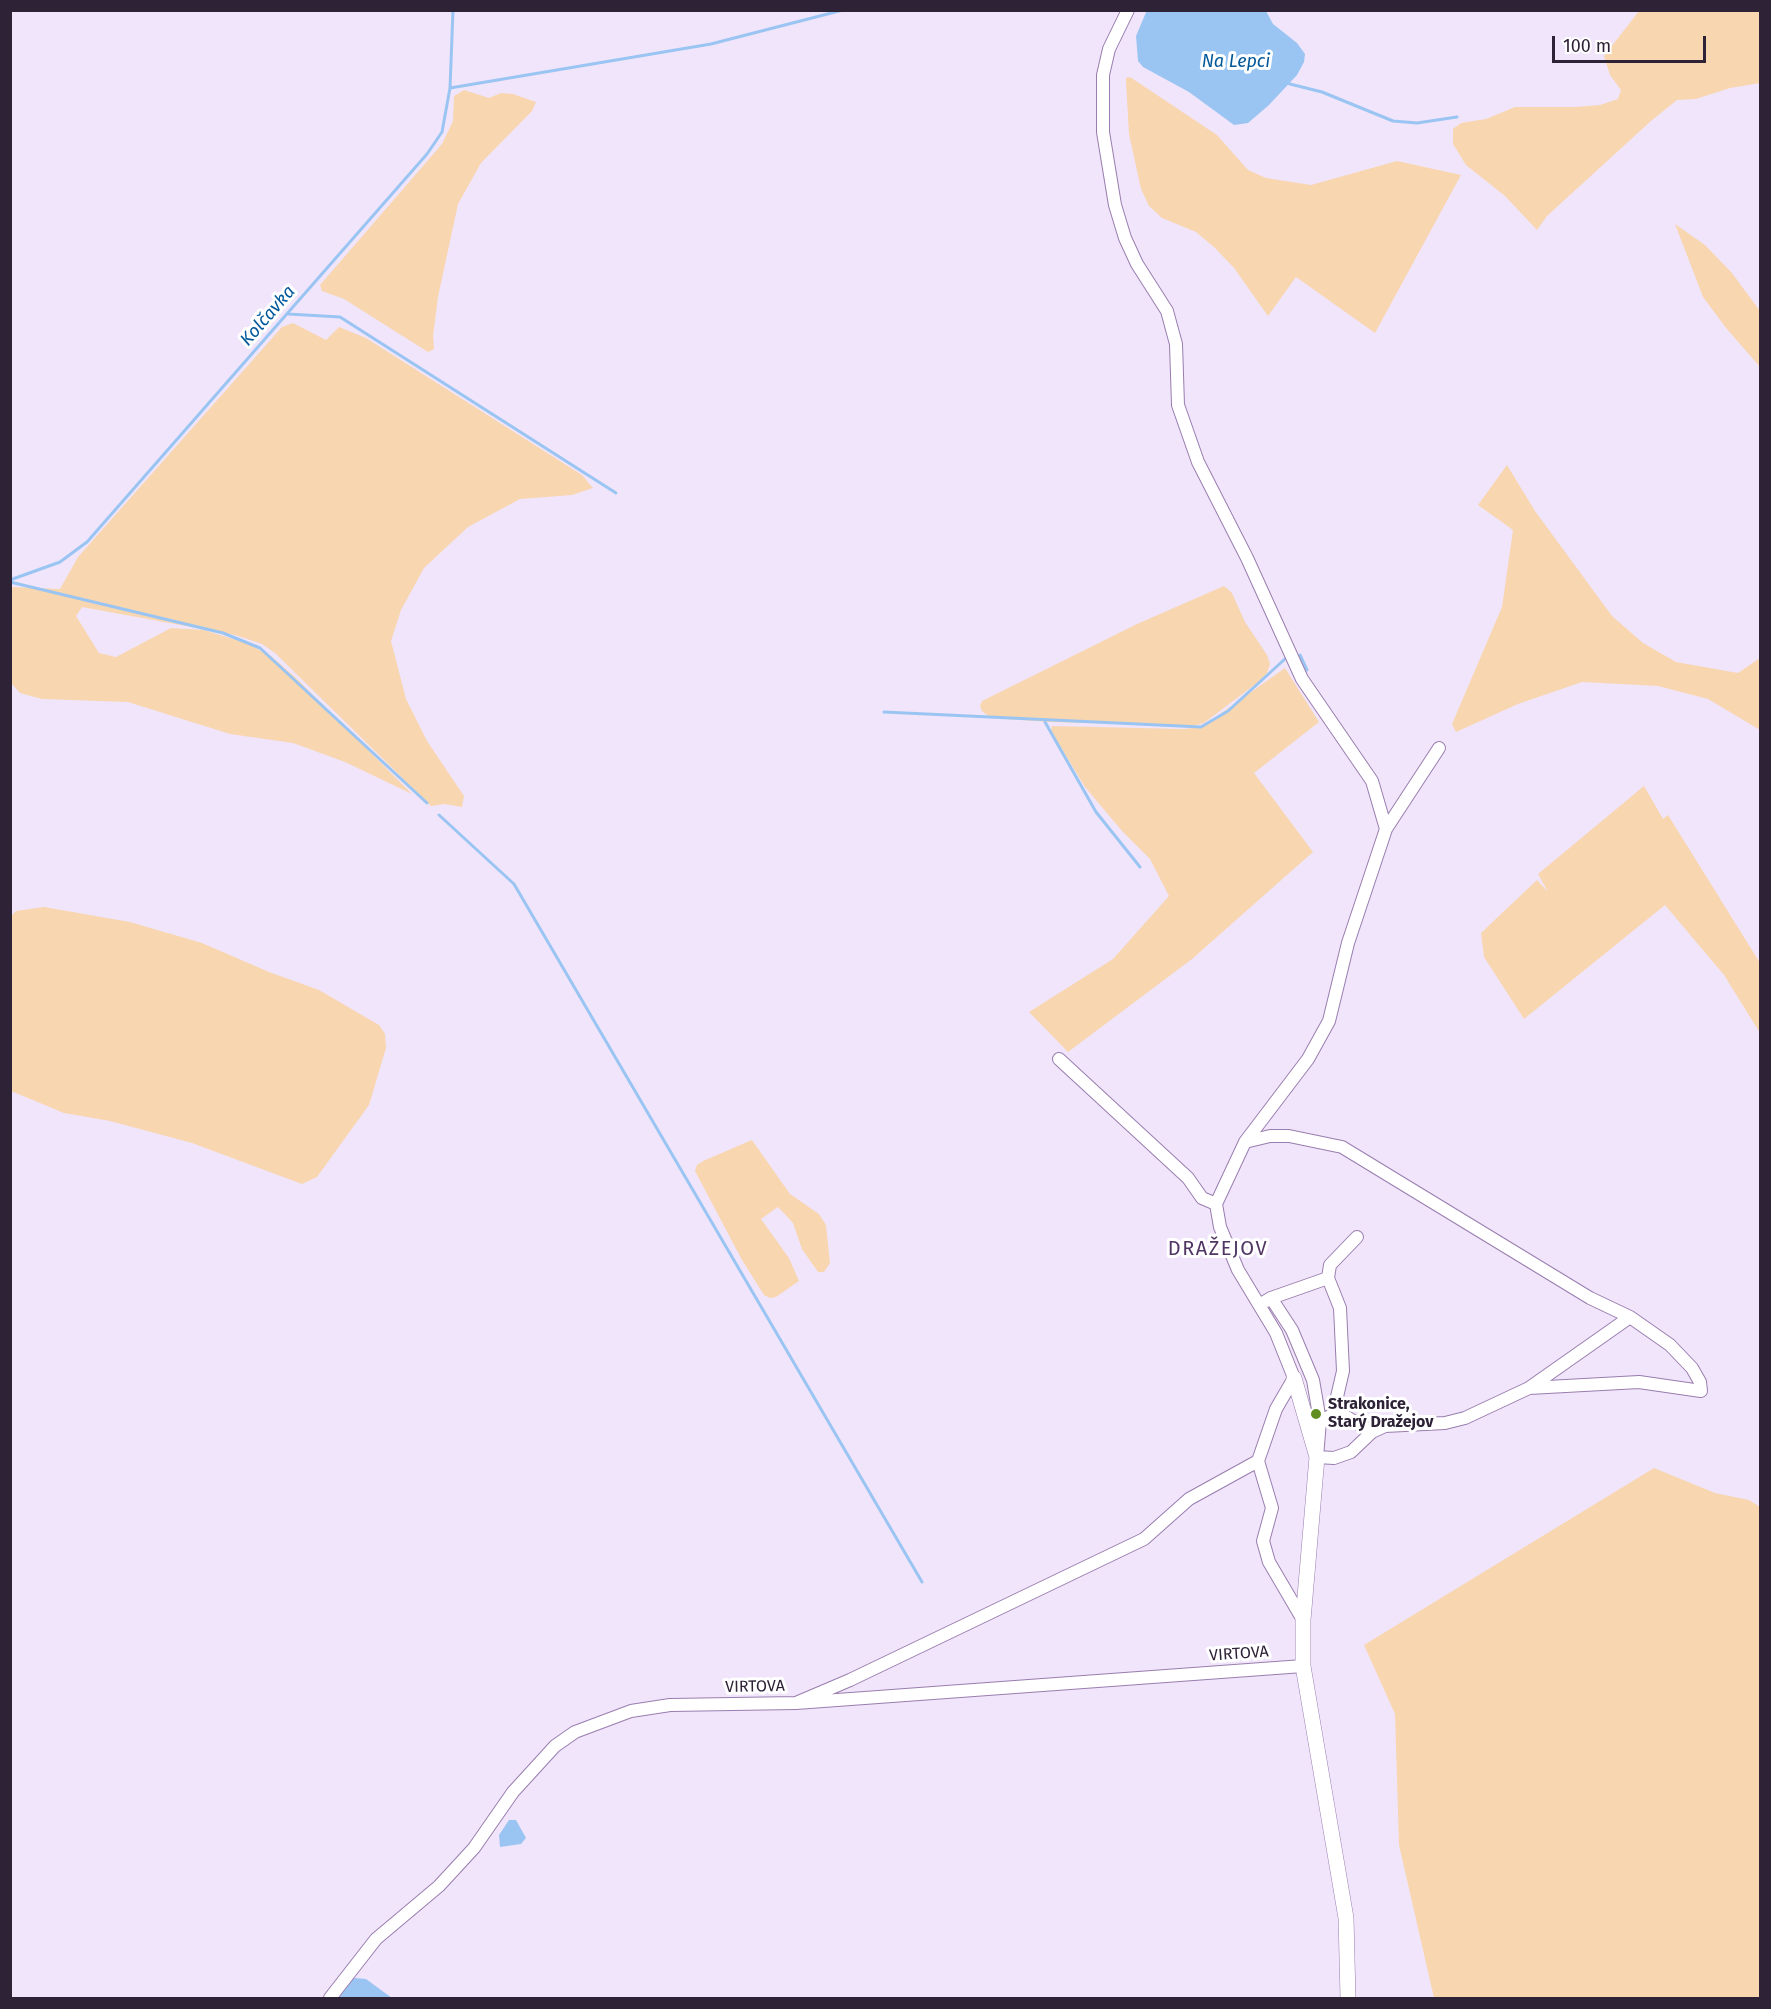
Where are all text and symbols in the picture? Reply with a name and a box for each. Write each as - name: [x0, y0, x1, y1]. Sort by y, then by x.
- scale bar: [1555, 24, 1710, 62]
- text: 100 m: [1563, 35, 1611, 57]
- water label: Na Lepci: [1202, 51, 1270, 73]
- water label: Kolčavka: [236, 281, 300, 351]
- district label: DRAŽEJOV: [1168, 1237, 1268, 1261]
- place label: Strakonice, Starý Dražejov: [1328, 1395, 1433, 1433]
- marker: Strakonice, Starý Dražejov: [1309, 1407, 1323, 1421]
- street label: VIRTOVA: [1209, 1642, 1269, 1666]
- street label: VIRTOVA: [725, 1677, 785, 1697]

